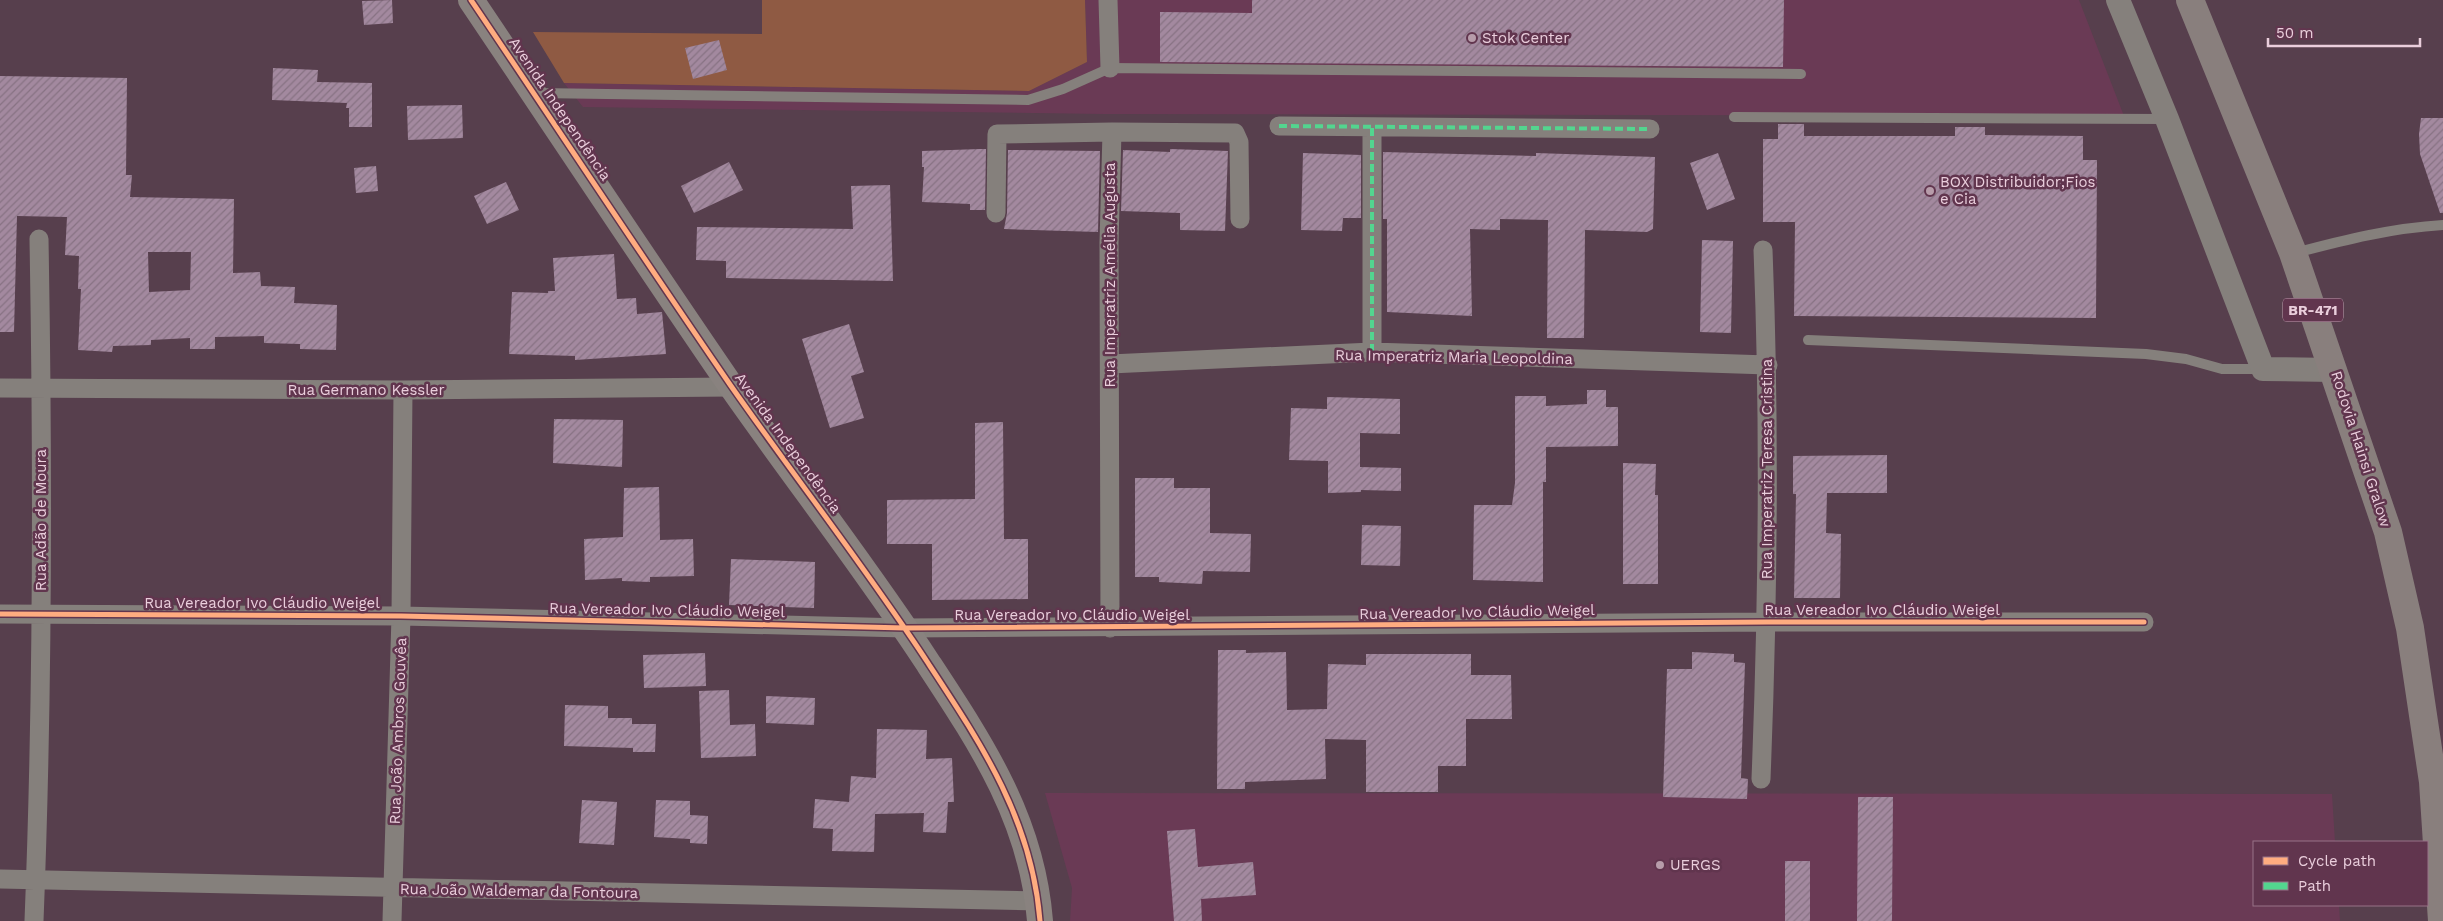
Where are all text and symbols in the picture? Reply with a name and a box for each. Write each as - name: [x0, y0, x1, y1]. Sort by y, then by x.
- scale bar: [2268, 15, 2420, 47]
- text: 50 m: [2276, 24, 2313, 42]
- place label: Stok Center: [1482, 29, 1569, 47]
- marker: Stok Center: [1466, 32, 1478, 44]
- street label: Avenida Independência: [505, 34, 615, 185]
- street label: Rua Imperatriz Amélia Augusta: [1101, 162, 1119, 388]
- place label: BOX Distribuidor;Fios e Cia: [1940, 173, 2095, 208]
- marker: BOX Distribuidor;Fios e Cia: [1924, 185, 1936, 197]
- road number: BR-471: [2283, 298, 2343, 322]
- street label: Rua Imperatriz Maria Leopoldina: [1335, 346, 1574, 368]
- street label: Rua Imperatriz Teresa Cristina: [1758, 358, 1776, 579]
- street label: Avenida Independência: [731, 369, 845, 517]
- street label: Rodovia Hainsi Gralow: [2327, 369, 2395, 530]
- street label: Rua Germano Kessler: [287, 381, 445, 399]
- street label: Rua Adão de Moura: [32, 448, 50, 591]
- street label: Rua Vereador Ivo Cláudio Weigel: [144, 594, 380, 612]
- street label: Rua Vereador Ivo Cláudio Weigel: [549, 599, 785, 621]
- street label: Rua Vereador Ivo Cláudio Weigel: [1359, 601, 1595, 623]
- street label: Rua Vereador Ivo Cláudio Weigel: [1764, 601, 2000, 619]
- street label: Rua Vereador Ivo Cláudio Weigel: [954, 606, 1190, 624]
- street label: Rua João Ambros Gouvêa: [386, 637, 410, 825]
- legend: [2253, 841, 2428, 906]
- text: Cycle path: [2298, 852, 2376, 870]
- place label: UERGS: [1670, 856, 1721, 874]
- marker: UERGS: [1654, 859, 1666, 871]
- text: Path: [2298, 877, 2331, 895]
- street label: Rua João Waldemar da Fontoura: [400, 880, 639, 902]

